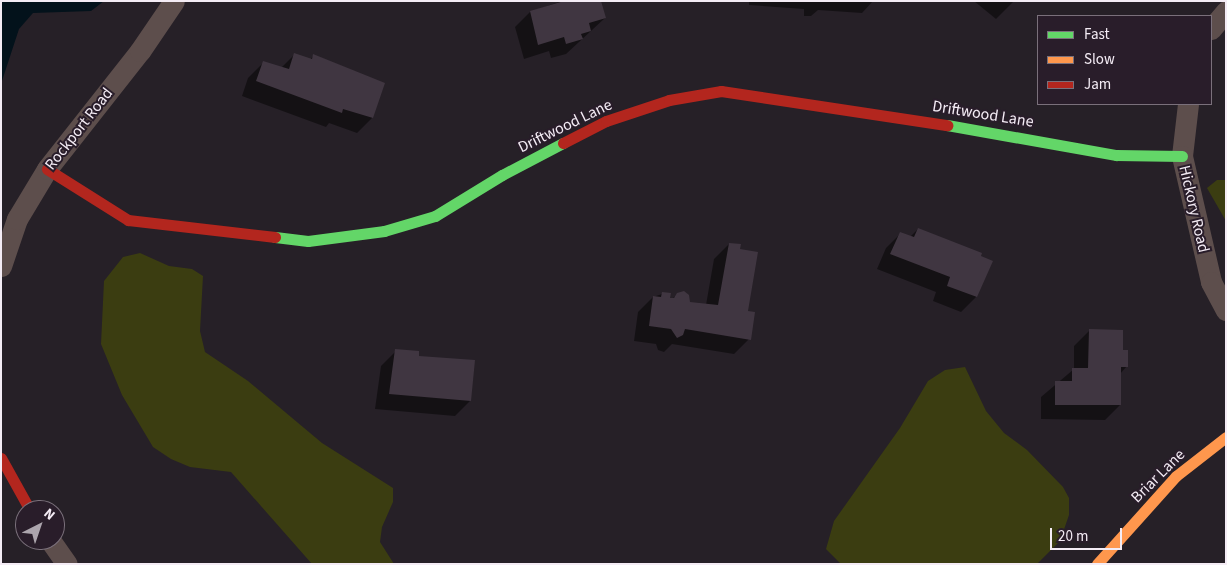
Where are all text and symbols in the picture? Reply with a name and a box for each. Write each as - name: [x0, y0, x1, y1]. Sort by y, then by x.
- legend: [1037, 15, 1212, 105]
- text: Fast: [1084, 24, 1110, 45]
- text: Slow: [1084, 49, 1115, 70]
- text: Jam: [1084, 74, 1111, 95]
- street label: Rockport Road: [41, 84, 117, 174]
- street label: Driftwood Lane: [515, 95, 615, 157]
- street label: Driftwood Lane: [931, 97, 1035, 131]
- street label: Hickory Road: [1175, 164, 1213, 254]
- street label: Briar Lane: [1127, 445, 1189, 507]
- north arrow: [15, 500, 65, 550]
- text: N: [39, 504, 59, 525]
- scale bar: [1052, 518, 1124, 550]
- text: 20 m: [1058, 526, 1088, 547]

